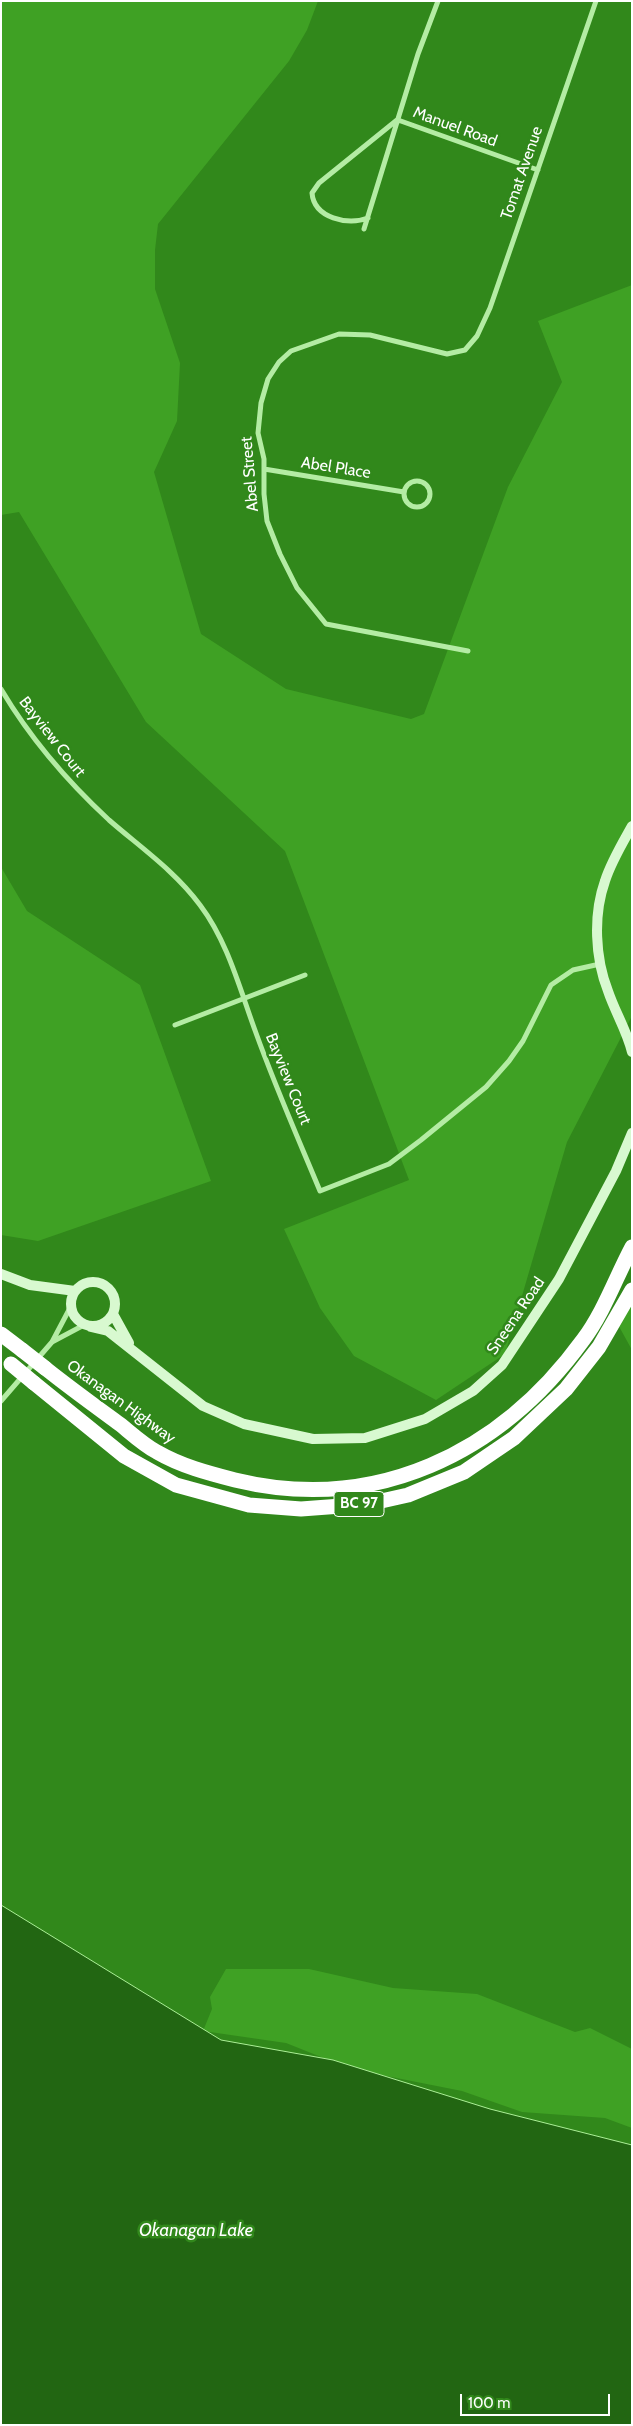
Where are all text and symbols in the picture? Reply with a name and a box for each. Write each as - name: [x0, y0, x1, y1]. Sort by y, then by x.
- street label: Manuel Road: [410, 103, 500, 151]
- street label: Tomat Avenue: [497, 124, 547, 222]
- street label: Abel Street: [237, 436, 263, 512]
- street label: Abel Place: [300, 453, 372, 483]
- street label: Bayview Court: [15, 693, 89, 781]
- street label: Bayview Court: [261, 1030, 315, 1128]
- street label: Sneena Road: [483, 1274, 549, 1358]
- street label: Okanagan Highway: [63, 1356, 179, 1448]
- road number: BC 97: [334, 1492, 384, 1516]
- water label: Okanagan Lake: [139, 2220, 253, 2242]
- scale bar: [463, 2384, 613, 2416]
- text: 100 m: [468, 2394, 510, 2412]

